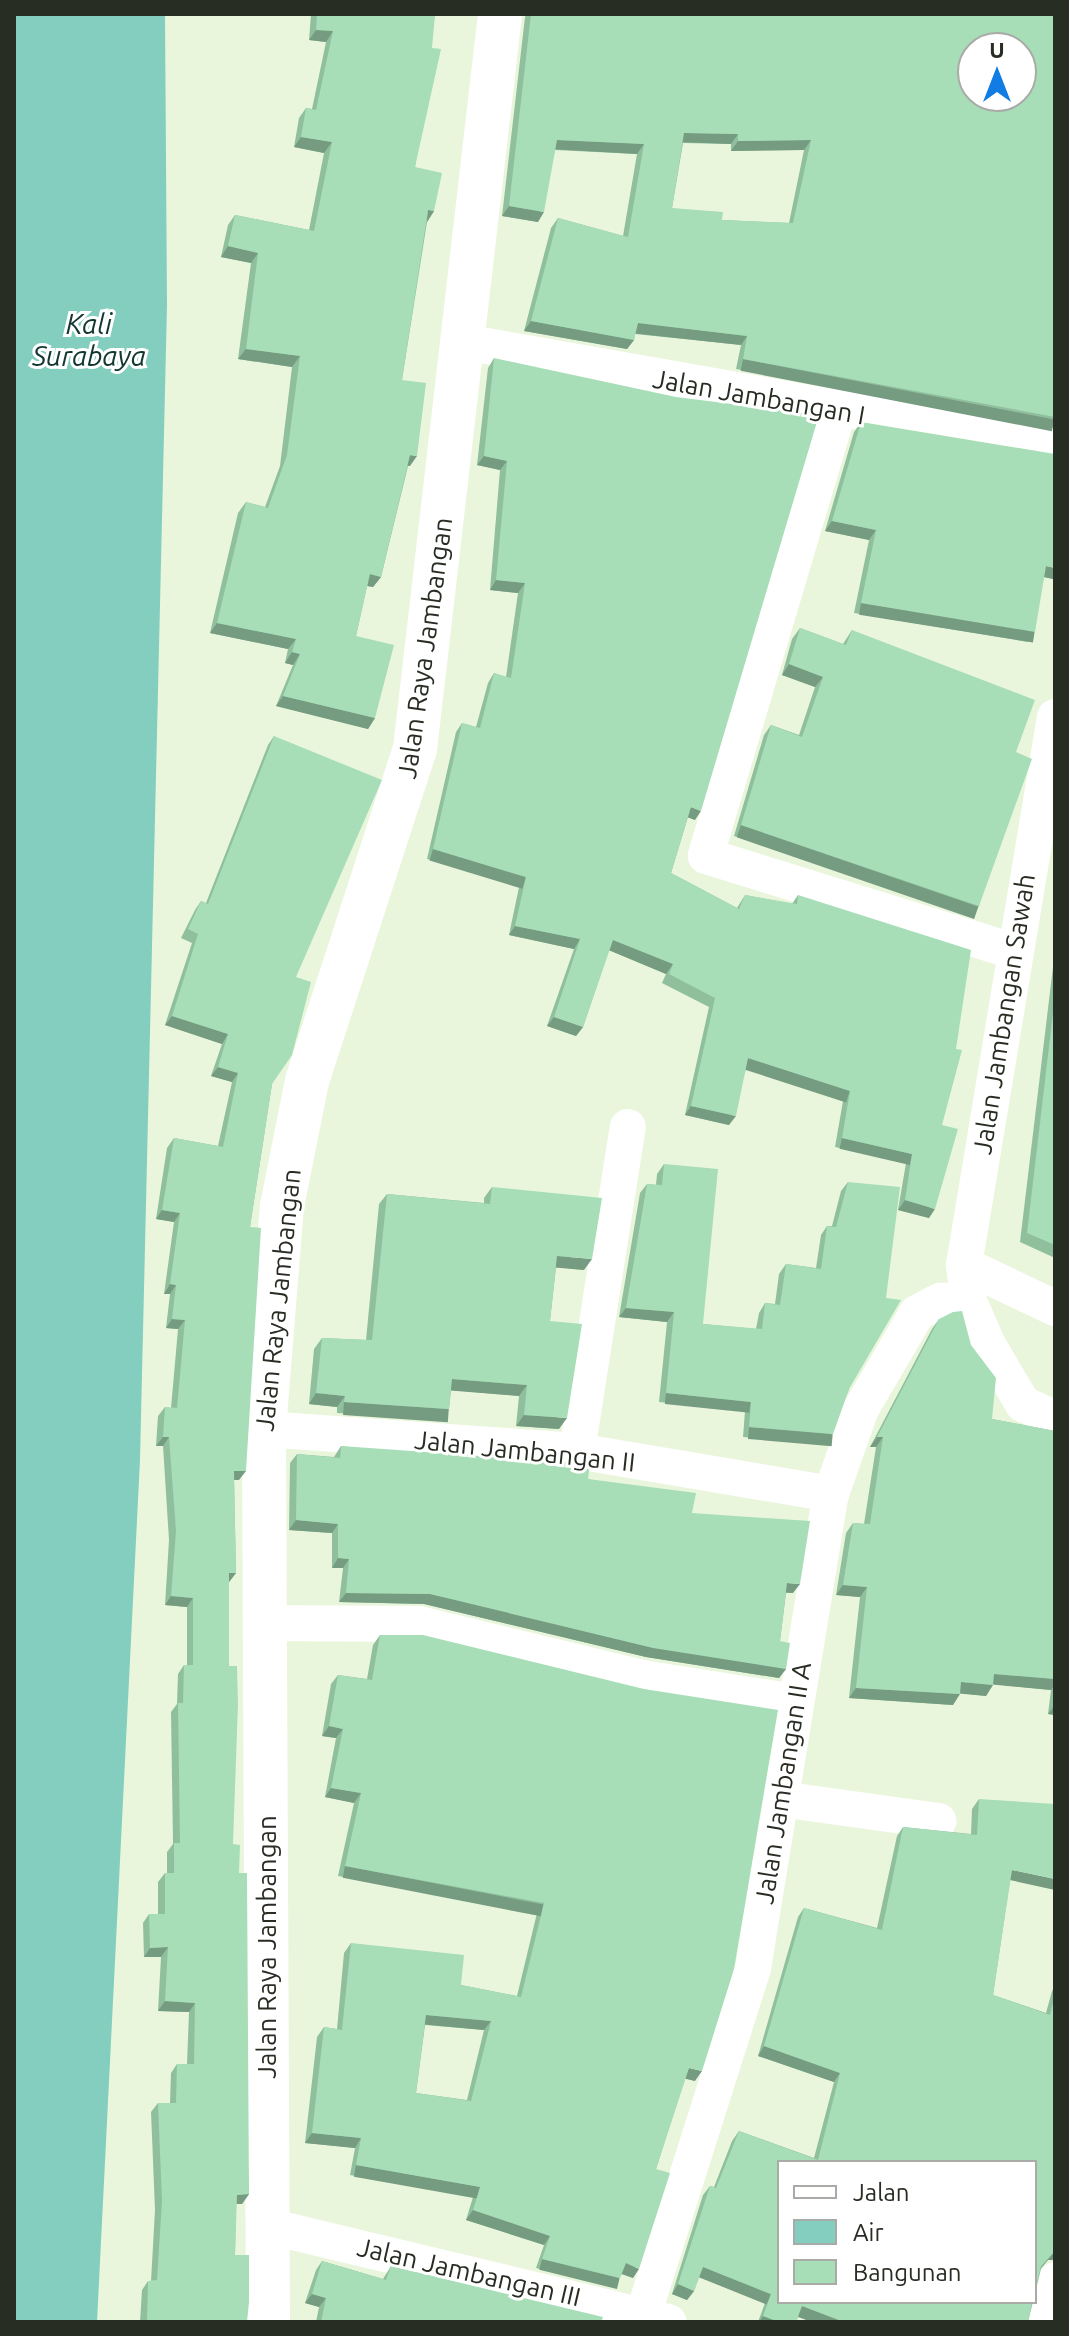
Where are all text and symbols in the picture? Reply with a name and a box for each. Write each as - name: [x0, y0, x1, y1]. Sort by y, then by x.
- north arrow: [957, 32, 1037, 112]
- text: U: [989, 37, 1005, 62]
- water label: Kali Surabaya: [32, 307, 146, 373]
- street label: Jalan Jambangan I: [650, 363, 868, 431]
- street label: Jalan Raya Jambangan: [391, 515, 459, 781]
- street label: Jalan Jambangan Sawah: [966, 871, 1042, 1157]
- street label: Jalan Raya Jambangan: [249, 1167, 307, 1433]
- street label: Jalan Jambangan II: [413, 1424, 637, 1478]
- street label: Jalan Jambangan II A: [748, 1660, 818, 1906]
- street label: Jalan Raya Jambangan: [251, 1815, 283, 2079]
- legend: [777, 2160, 1037, 2304]
- text: Jalan: [853, 2179, 910, 2206]
- text: Air: [853, 2219, 884, 2246]
- street label: Jalan Jambangan III: [354, 2231, 584, 2313]
- text: Bangunan: [853, 2259, 962, 2286]

